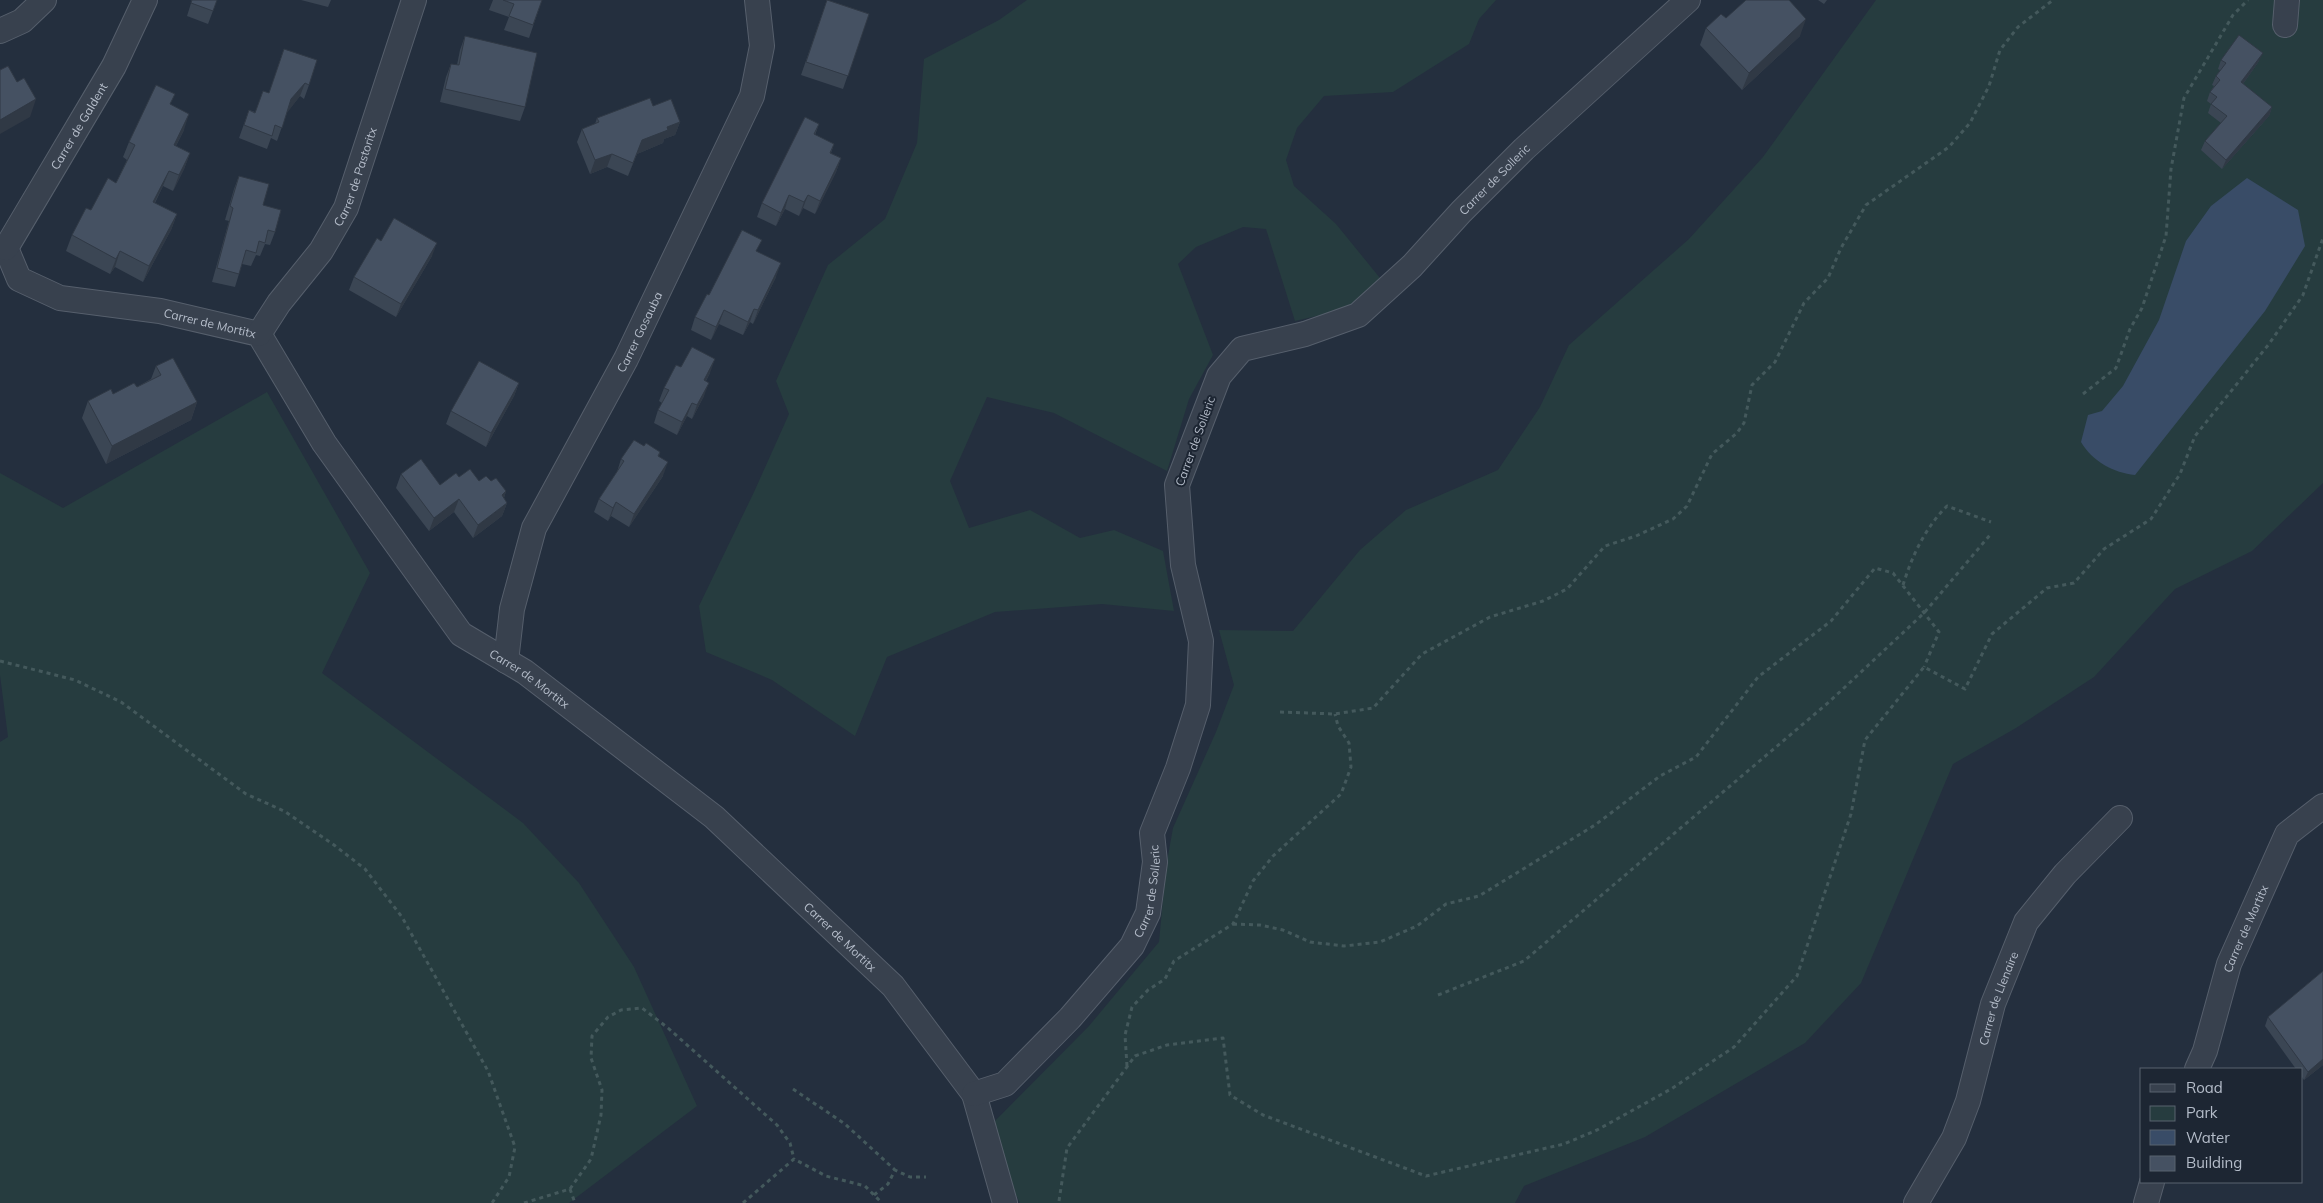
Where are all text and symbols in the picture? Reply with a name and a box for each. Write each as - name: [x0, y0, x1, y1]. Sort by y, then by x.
- street label: Carrer de Galdent: [47, 80, 110, 172]
- street label: Carrer de Pastoritx: [330, 125, 380, 229]
- street label: Carrer de Solleric: [1455, 140, 1533, 218]
- street label: Carrer Gosauba: [613, 289, 665, 375]
- street label: Carrer de Mortitx: [162, 305, 258, 341]
- street label: Carrer de Solleric: [1172, 394, 1218, 488]
- street label: Carrer de Mortitx: [487, 645, 573, 711]
- street label: Carrer de Solleric: [1130, 844, 1163, 940]
- street label: Carrer de Mortitx: [2220, 882, 2271, 974]
- street label: Carrer de Mortitx: [801, 899, 880, 975]
- street label: Carrer de Llenaire: [1975, 949, 2021, 1047]
- legend: [2140, 1068, 2303, 1183]
- text: Road: [2186, 1078, 2223, 1097]
- text: Park: [2186, 1103, 2218, 1122]
- text: Water: [2186, 1128, 2230, 1147]
- text: Building: [2186, 1153, 2242, 1172]

